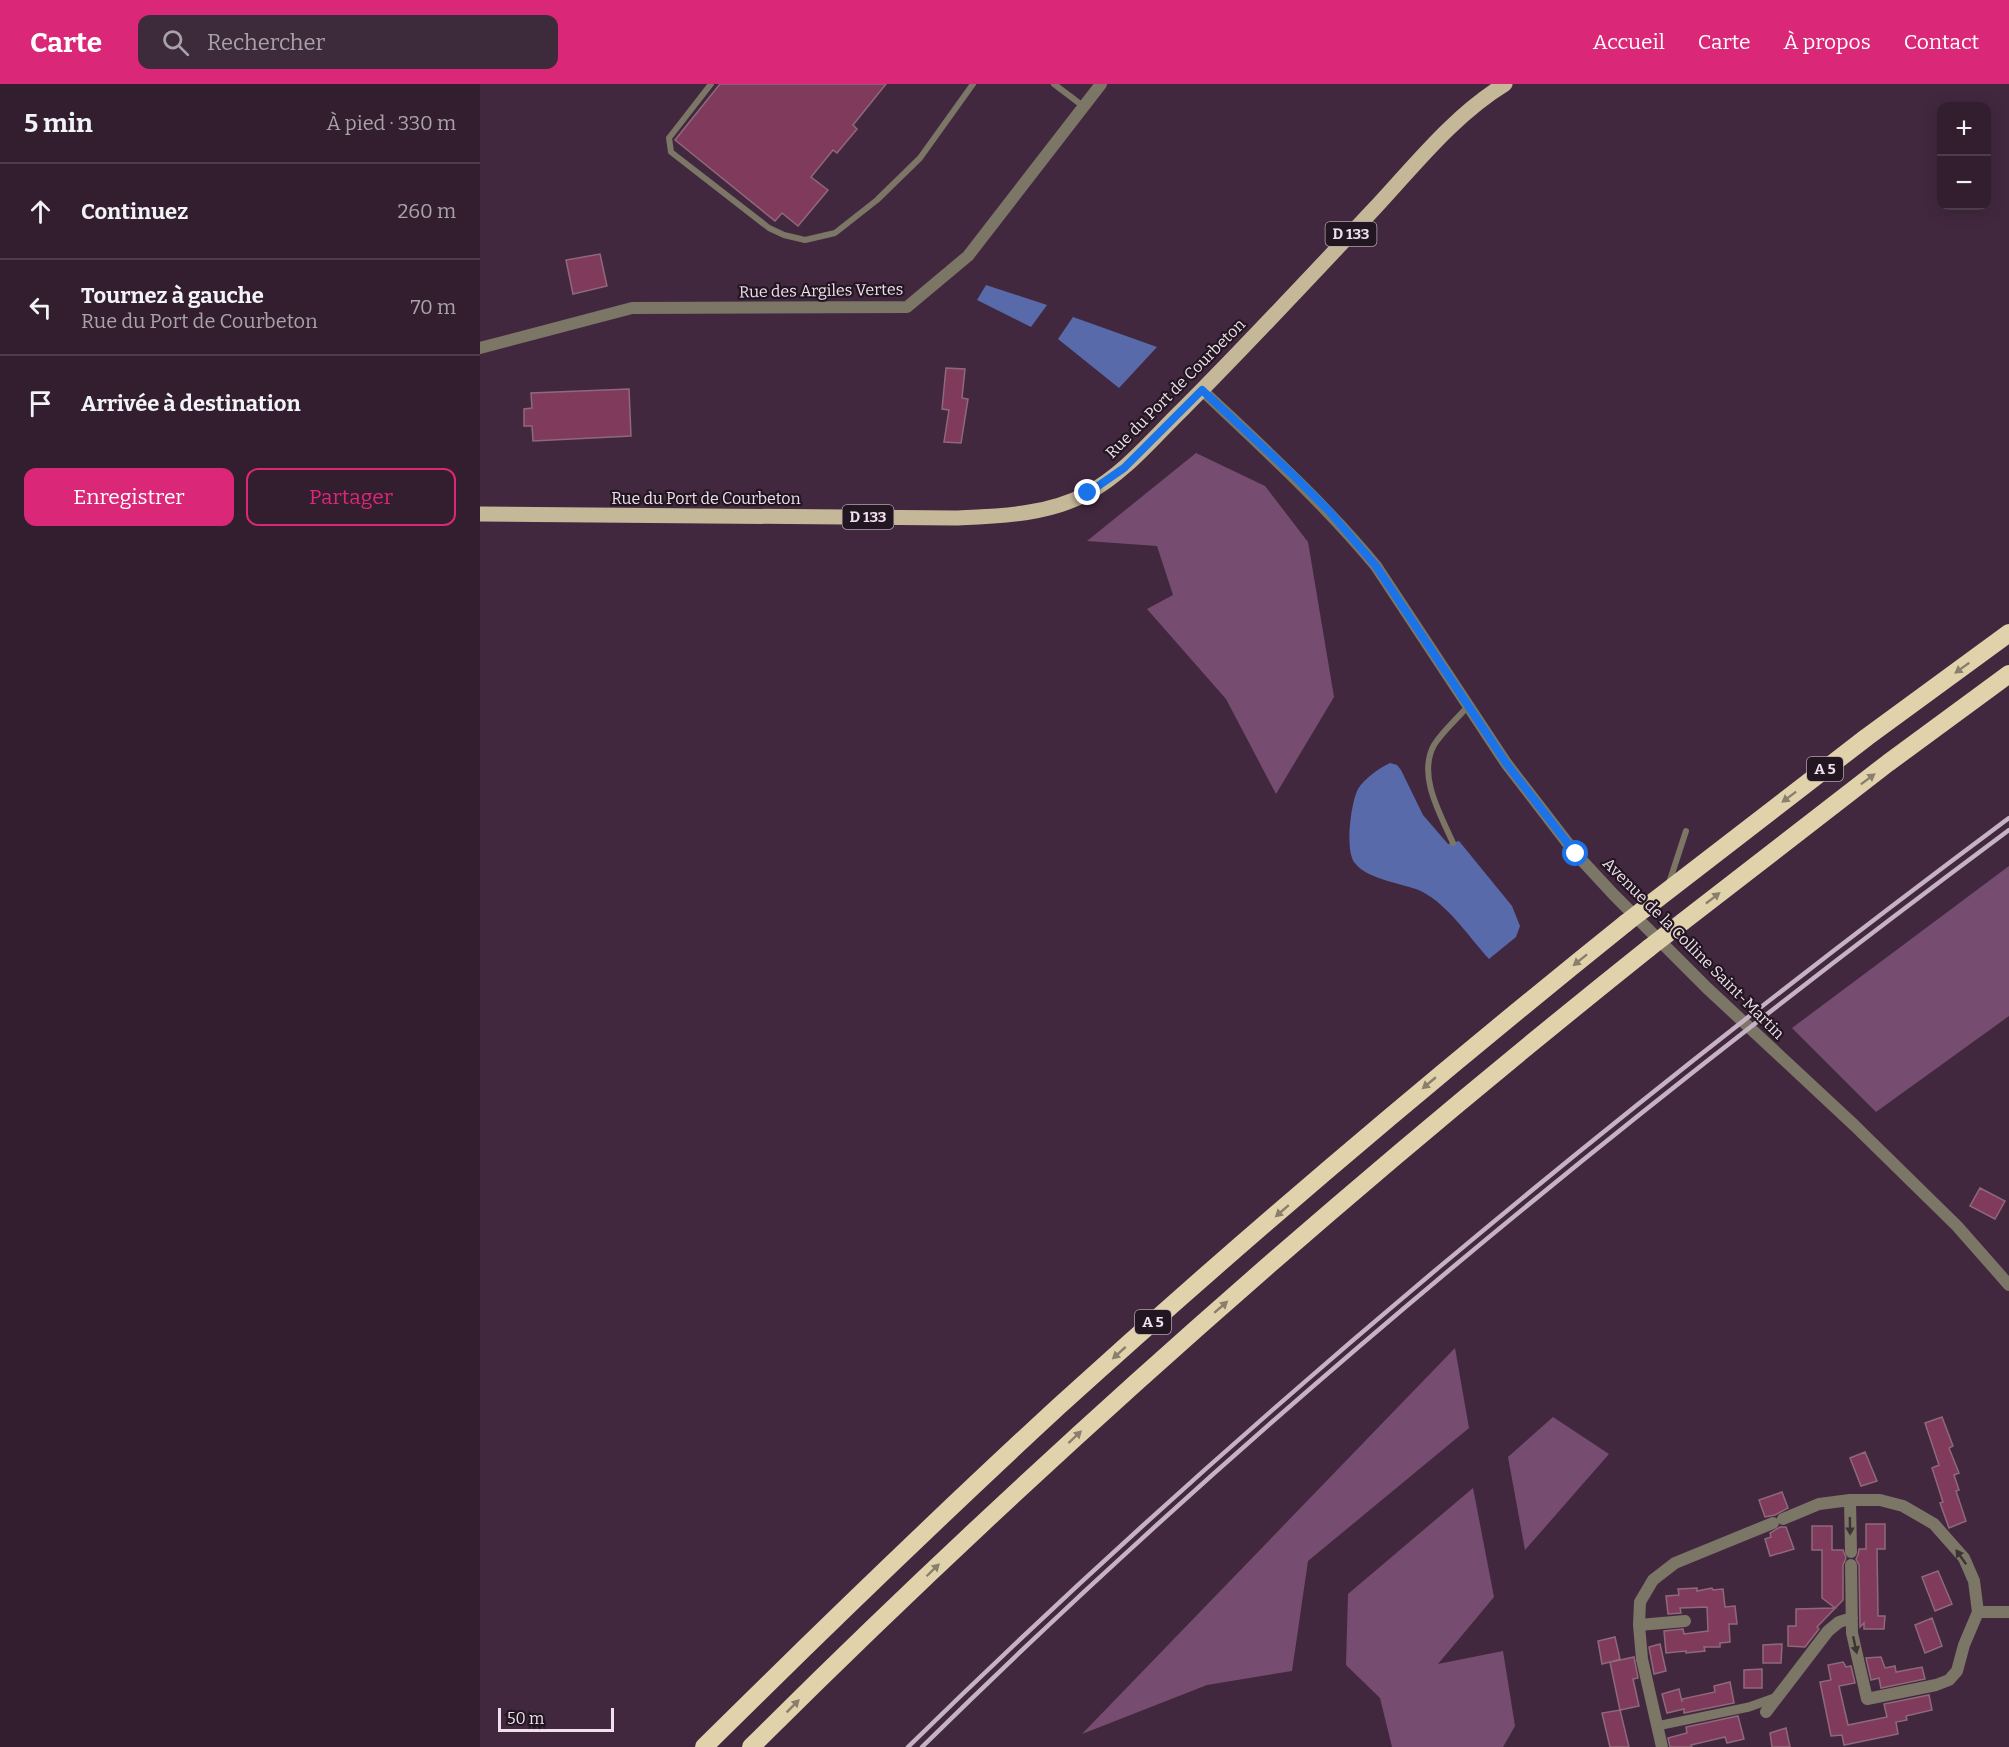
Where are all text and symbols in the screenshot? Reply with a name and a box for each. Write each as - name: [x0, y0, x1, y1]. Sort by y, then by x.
- search box: [138, 15, 558, 69]
- text: Carte: [30, 26, 102, 59]
- icon: search: [159, 26, 192, 59]
- text: Rechercher: [207, 29, 325, 56]
- text: Accueil: [1593, 29, 1665, 55]
- text: Carte: [1698, 29, 1751, 55]
- text: À propos: [1784, 29, 1871, 55]
- text: Contact: [1904, 29, 1979, 55]
- map controls: [1937, 102, 1991, 210]
- button: +: [1937, 102, 1991, 156]
- text: 5 min: [24, 108, 93, 139]
- text: À pied · 330 m: [327, 111, 456, 135]
- button: −: [1937, 156, 1991, 210]
- icon: ahead: [24, 195, 57, 228]
- text: Continuez: [81, 198, 188, 225]
- text: 260 m: [397, 199, 456, 223]
- road number: D 133: [1326, 222, 1376, 246]
- street label: Rue des Argiles Vertes: [739, 280, 903, 301]
- text: Tournez à gauche: [81, 282, 264, 309]
- icon: left: [24, 291, 57, 324]
- text: 70 m: [410, 295, 456, 319]
- text: Rue du Port de Courbeton: [81, 309, 318, 333]
- street label: Rue du Port de Courbeton: [1102, 315, 1249, 462]
- icon: arrive: [24, 387, 57, 420]
- text: Arrivée à destination: [81, 390, 301, 417]
- button: Enregistrer: [24, 468, 234, 526]
- button: Partager: [246, 468, 456, 526]
- route end: [1074, 479, 1100, 505]
- street label: Rue du Port de Courbeton: [611, 489, 801, 508]
- road number: D 133: [842, 505, 894, 529]
- one-way arrow: [1954, 661, 1969, 673]
- road number: A 5: [1807, 757, 1843, 781]
- one-way arrow: [1860, 773, 1875, 785]
- one-way arrow: [1781, 791, 1797, 803]
- route start: [1562, 840, 1588, 866]
- street label: Avenue de la Colline Saint-Martin: [1599, 854, 1788, 1043]
- one-way arrow: [1705, 891, 1721, 904]
- one-way arrow: [1573, 954, 1588, 966]
- one-way arrow: [1421, 1077, 1437, 1090]
- one-way arrow: [1274, 1204, 1289, 1218]
- one-way arrow: [1213, 1301, 1228, 1314]
- road number: A 5: [1135, 1310, 1171, 1334]
- one-way arrow: [1112, 1346, 1127, 1359]
- one-way arrow: [1067, 1431, 1082, 1444]
- one-way arrow: [1846, 1516, 1855, 1535]
- one-way arrow: [1955, 1549, 1967, 1565]
- one-way arrow: [925, 1563, 940, 1577]
- one-way arrow: [1850, 1635, 1860, 1654]
- one-way arrow: [785, 1699, 799, 1713]
- scale bar: [498, 1705, 614, 1732]
- text: 50 m: [507, 1709, 544, 1728]

